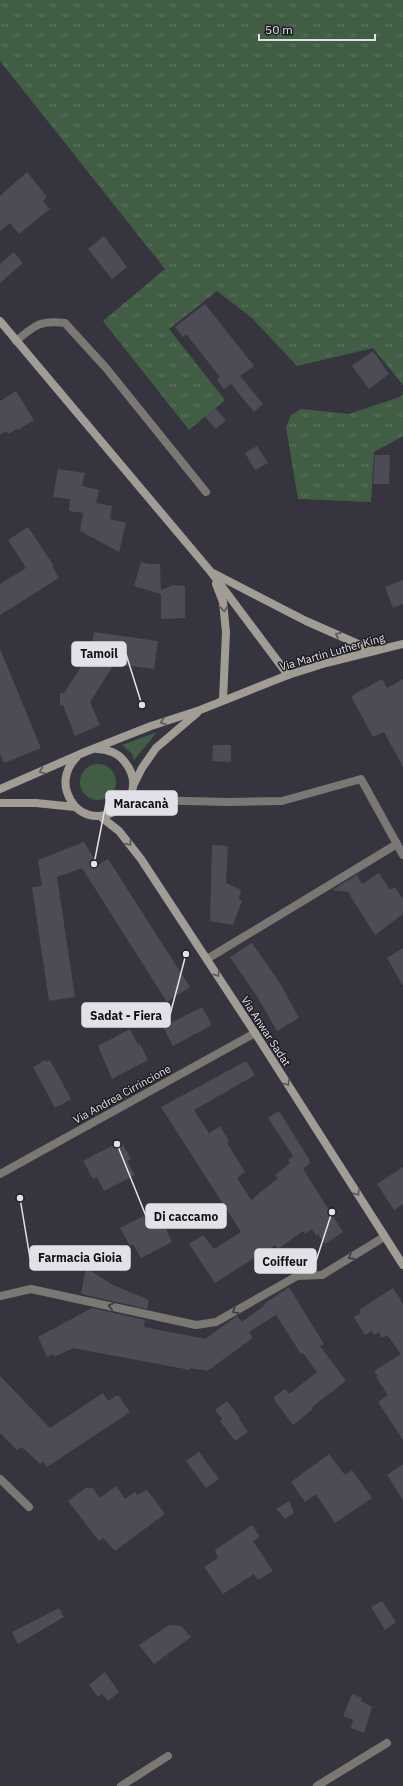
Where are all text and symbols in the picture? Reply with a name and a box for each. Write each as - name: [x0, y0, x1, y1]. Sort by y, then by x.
- scale bar: [259, 16, 375, 42]
- text: 50 m: [265, 22, 293, 37]
- one-way arrow: [219, 605, 228, 612]
- street label: Via Martin Luther King: [278, 630, 386, 674]
- one-way arrow: [335, 632, 342, 640]
- callout: Tamoil: [72, 642, 126, 666]
- text: Tamoil: [80, 646, 118, 661]
- one-way arrow: [160, 717, 167, 725]
- one-way arrow: [39, 767, 46, 775]
- callout: Maracanà: [106, 791, 177, 815]
- text: Maracanà: [113, 796, 169, 811]
- one-way arrow: [124, 838, 131, 845]
- one-way arrow: [212, 970, 219, 977]
- street label: Via Anwar Sadat: [238, 993, 294, 1069]
- callout: Sadat - Fiera: [82, 1003, 170, 1027]
- text: Sadat - Fiera: [90, 1008, 162, 1023]
- street label: Via Andrea Cirrincione: [71, 1061, 173, 1127]
- one-way arrow: [282, 1079, 289, 1086]
- one-way arrow: [352, 1189, 359, 1196]
- callout: Di caccamo: [146, 1204, 226, 1228]
- text: Di caccamo: [154, 1209, 218, 1224]
- callout: Farmacia Gioia: [30, 1246, 130, 1270]
- callout: Coiffeur: [255, 1249, 316, 1273]
- text: Farmacia Gioia: [38, 1250, 122, 1265]
- one-way arrow: [348, 1253, 355, 1260]
- text: Coiffeur: [262, 1254, 308, 1269]
- one-way arrow: [108, 1302, 114, 1310]
- one-way arrow: [232, 1306, 239, 1313]

